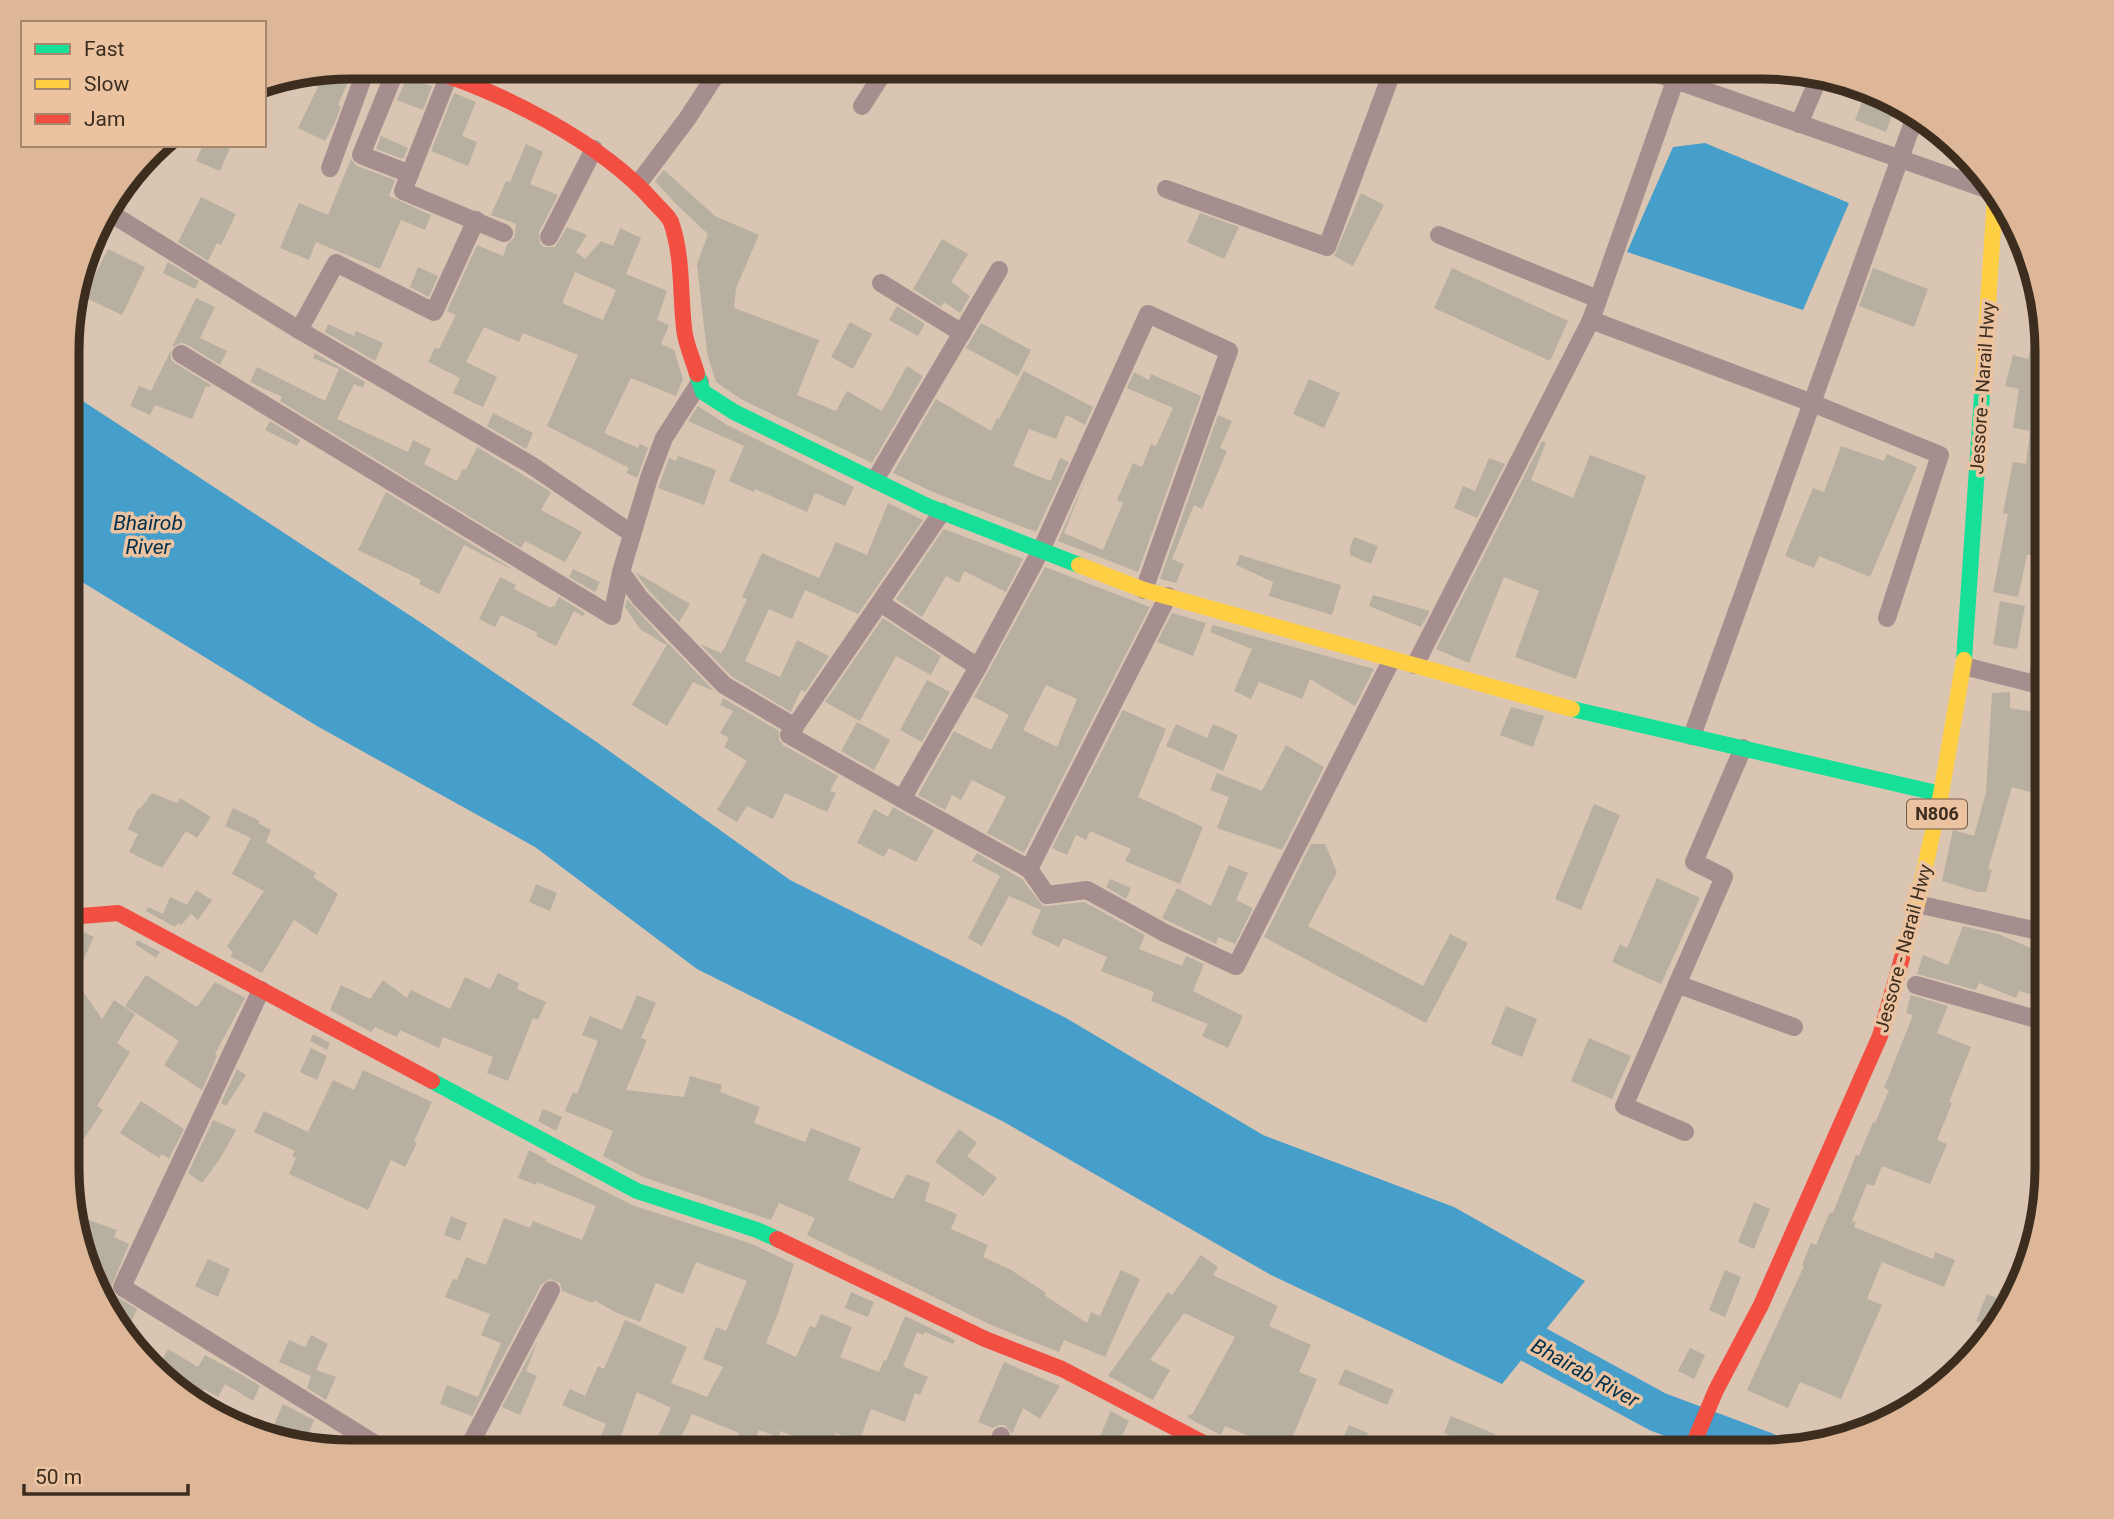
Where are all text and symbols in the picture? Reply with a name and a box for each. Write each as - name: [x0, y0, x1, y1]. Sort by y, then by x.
- legend: [21, 21, 266, 147]
- text: Fast: [84, 37, 125, 61]
- text: Slow: [84, 72, 130, 96]
- text: Jam: [84, 107, 125, 131]
- street label: Jessore - Narail Hwy: [1965, 301, 2000, 475]
- water label: Bhairob River: [113, 511, 183, 559]
- road number: N806: [1907, 800, 1967, 828]
- street label: Jessore - Narail Hwy: [1870, 862, 1937, 1035]
- water label: Bhairab River: [1527, 1334, 1644, 1413]
- scale bar: [24, 1452, 189, 1496]
- text: 50 m: [35, 1465, 82, 1489]

